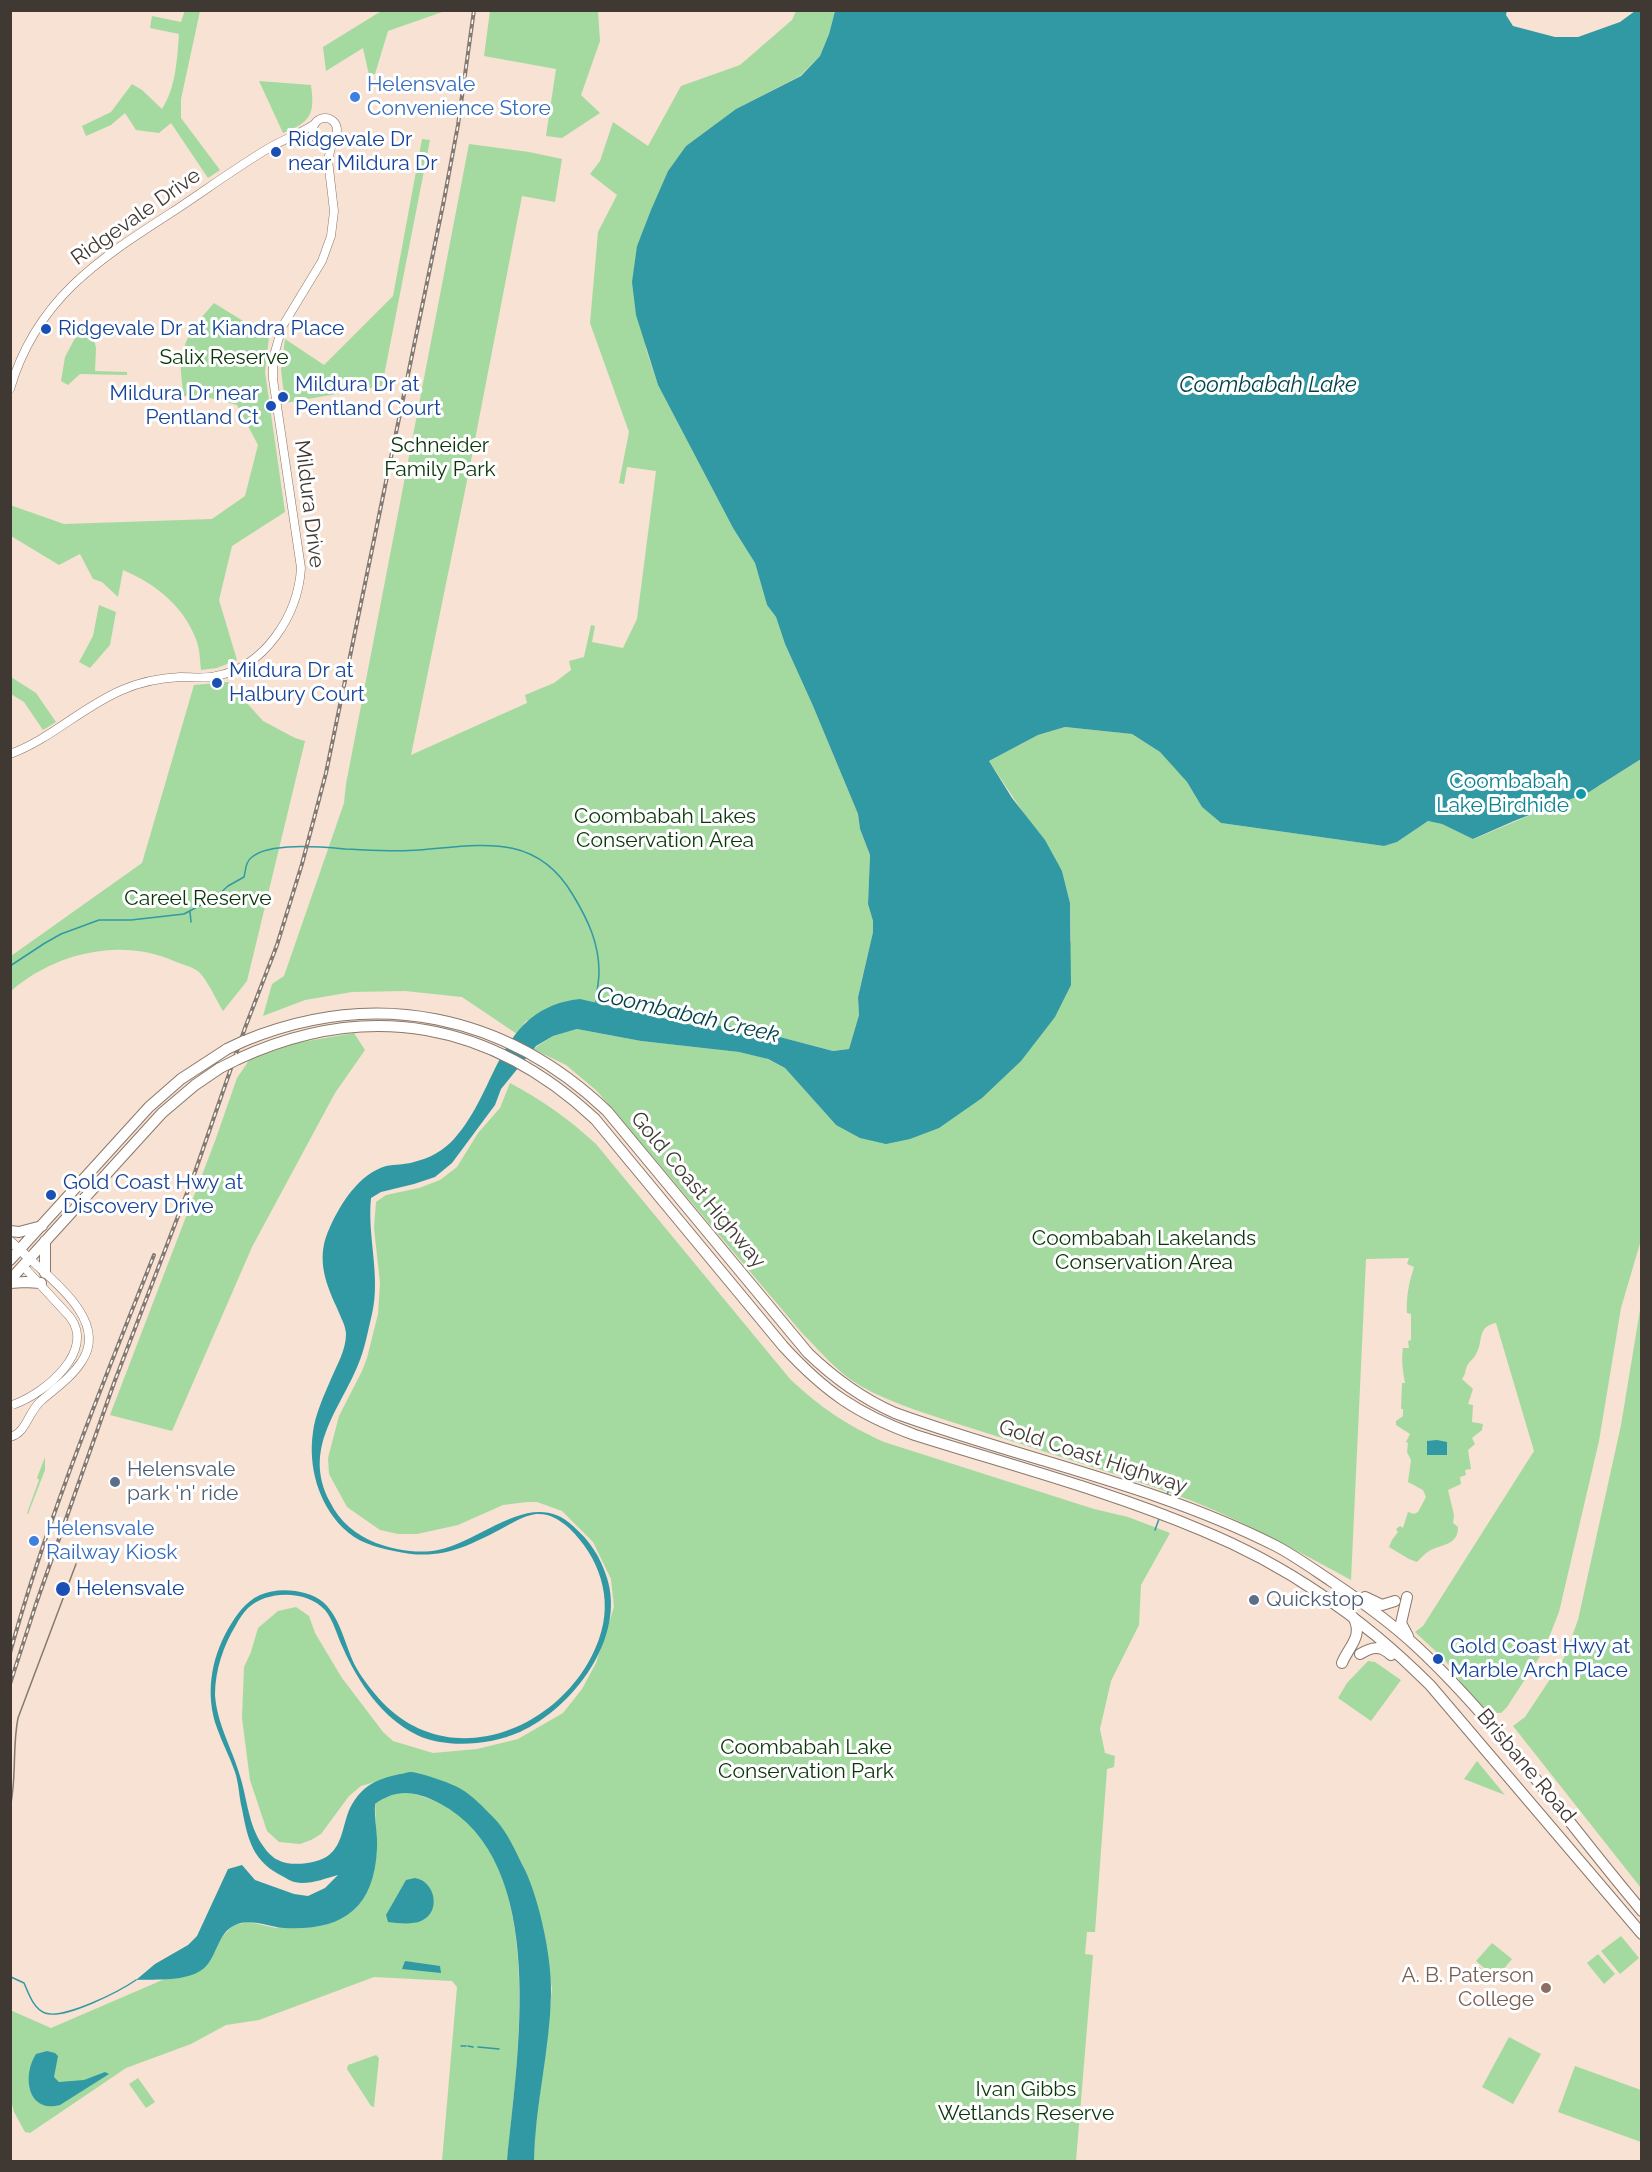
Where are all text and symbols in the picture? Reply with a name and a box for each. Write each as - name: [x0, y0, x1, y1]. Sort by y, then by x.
- place label: Helensvale Convenience Store: [367, 72, 551, 122]
- marker: Helensvale Convenience Store: [348, 90, 362, 104]
- place label: Ridgevale Dr near Mildura Dr: [288, 127, 437, 177]
- marker: Ridgevale Dr near Mildura Dr: [269, 145, 283, 159]
- street label: Ridgevale Drive: [66, 163, 206, 271]
- place label: Ridgevale Dr at Kiandra Place: [58, 316, 344, 342]
- marker: Ridgevale Dr at Kiandra Place: [39, 322, 53, 336]
- park label: Salix Reserve: [159, 345, 289, 371]
- place label: Mildura Dr at Pentland Court: [295, 372, 441, 422]
- water label: Coombabah Lake: [1179, 372, 1357, 398]
- place label: Mildura Dr near Pentland Ct: [110, 381, 259, 431]
- marker: Mildura Dr at Pentland Court: [276, 390, 290, 404]
- marker: Mildura Dr near Pentland Ct: [264, 399, 278, 413]
- park label: Schneider Family Park: [384, 433, 496, 483]
- street label: Mildura Drive: [289, 439, 329, 569]
- place label: Mildura Dr at Halbury Court: [229, 658, 365, 708]
- marker: Mildura Dr at Halbury Court: [210, 676, 224, 690]
- place label: Coombabah Lake Birdhide: [1436, 769, 1569, 819]
- marker: Coombabah Lake Birdhide: [1574, 787, 1588, 801]
- park label: Coombabah Lakes Conservation Area: [574, 804, 756, 854]
- park label: Careel Reserve: [124, 886, 272, 912]
- water label: Coombabah Creek: [594, 981, 782, 1049]
- street label: Gold Coast Highway: [625, 1106, 771, 1274]
- place label: Gold Coast Hwy at Discovery Drive: [63, 1170, 243, 1220]
- marker: Gold Coast Hwy at Discovery Drive: [44, 1188, 58, 1202]
- park label: Coombabah Lakelands Conservation Area: [1032, 1226, 1256, 1276]
- street label: Gold Coast Highway: [995, 1415, 1191, 1499]
- place label: Helensvale park 'n' ride: [127, 1457, 238, 1507]
- marker: Helensvale park 'n' ride: [108, 1475, 122, 1489]
- place label: Helensvale Railway Kiosk: [46, 1516, 177, 1566]
- marker: Helensvale Railway Kiosk: [27, 1534, 41, 1548]
- place label: Helensvale: [76, 1576, 184, 1602]
- marker: Helensvale: [54, 1580, 72, 1598]
- place label: Quickstop: [1266, 1587, 1364, 1613]
- marker: Quickstop: [1247, 1593, 1261, 1607]
- place label: Gold Coast Hwy at Marble Arch Place: [1450, 1634, 1630, 1684]
- marker: Gold Coast Hwy at Marble Arch Place: [1431, 1652, 1445, 1666]
- street label: Brisbane Road: [1471, 1704, 1581, 1828]
- park label: Coombabah Lake Conservation Park: [718, 1735, 894, 1785]
- place label: A. B. Paterson College: [1401, 1963, 1534, 2013]
- marker: A. B. Paterson College: [1539, 1981, 1553, 1995]
- park label: Ivan Gibbs Wetlands Reserve: [938, 2077, 1114, 2127]

